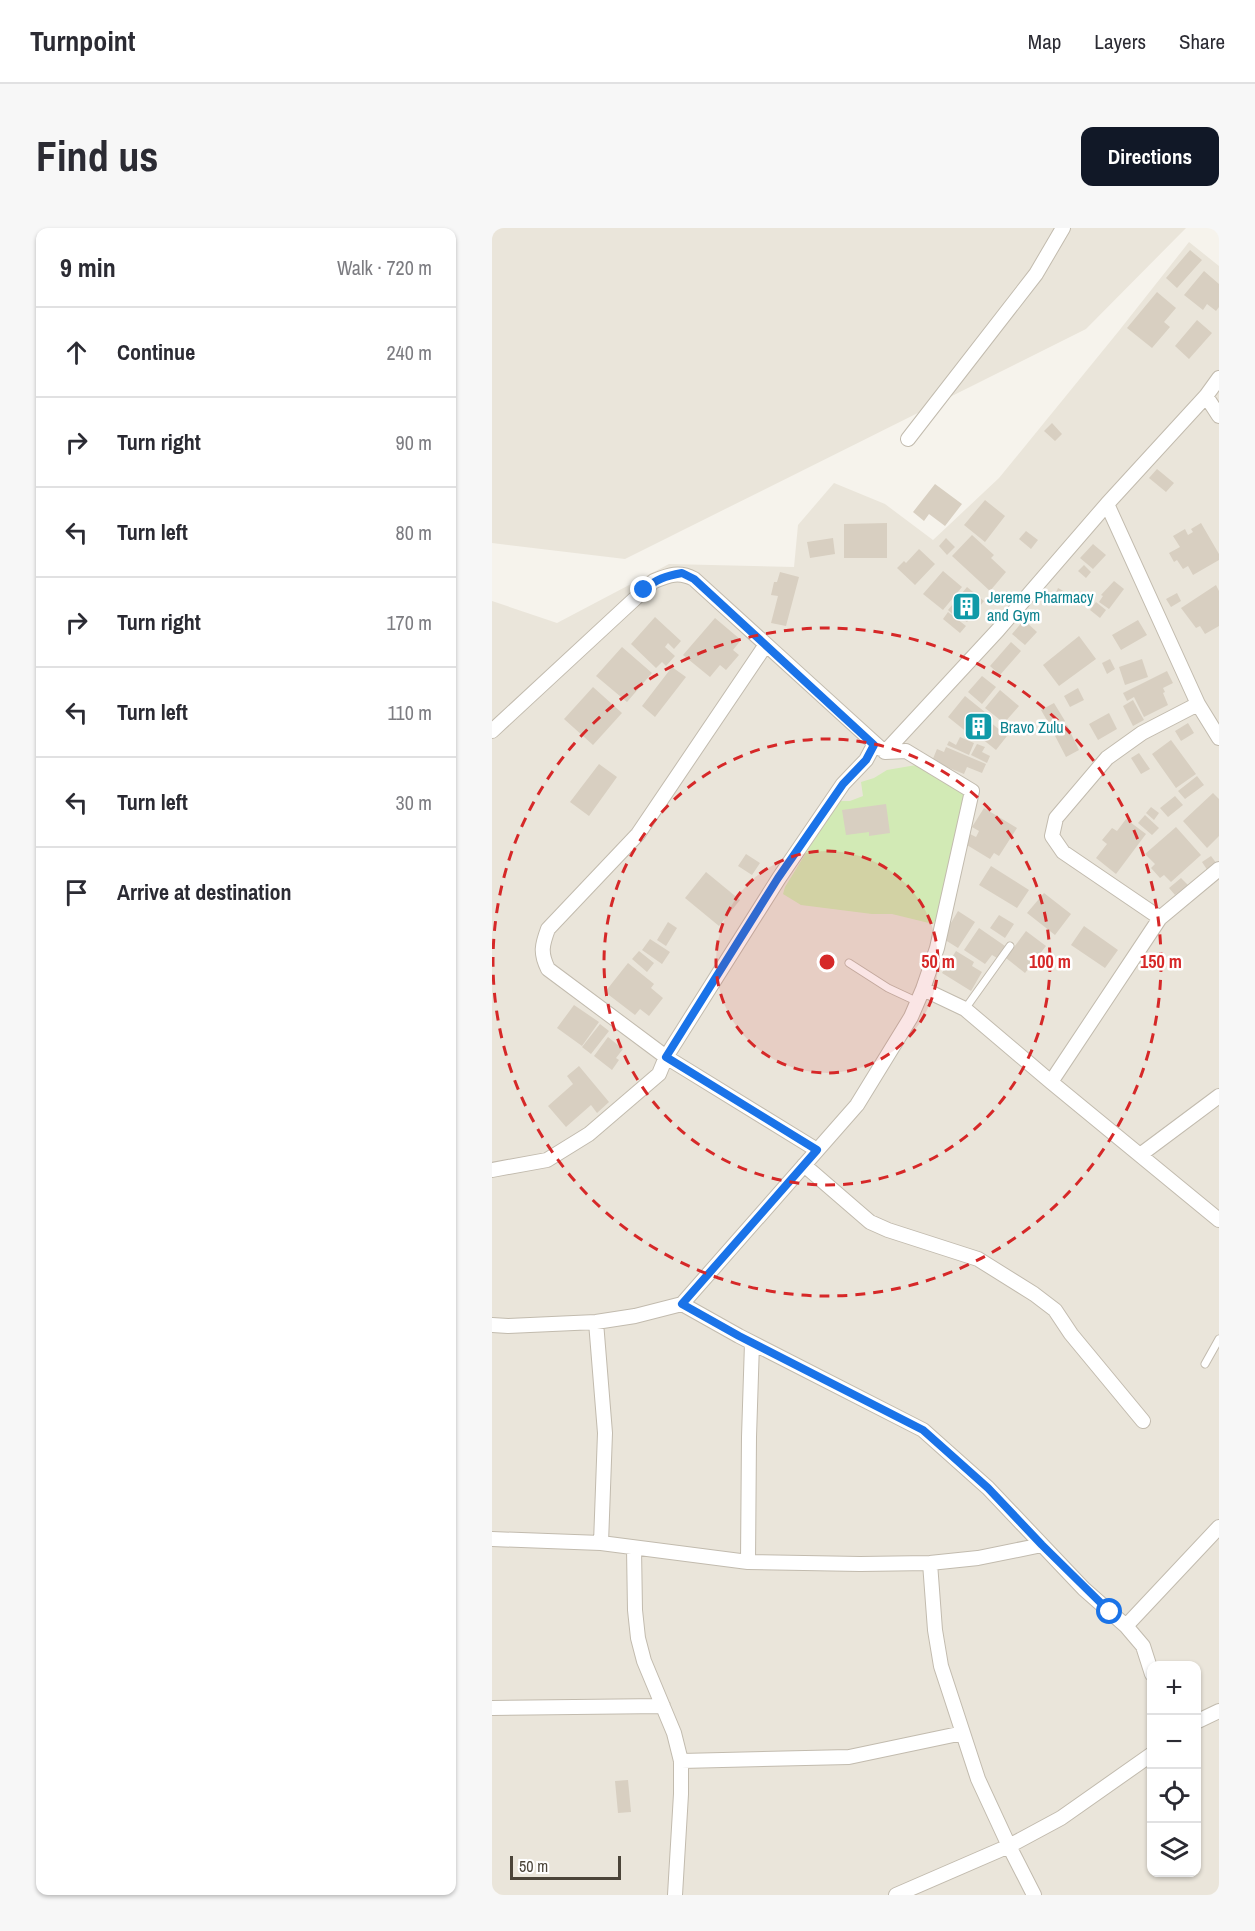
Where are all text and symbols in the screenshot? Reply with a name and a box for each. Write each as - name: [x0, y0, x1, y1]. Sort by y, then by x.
- text: Turnpoint: [30, 22, 135, 60]
- text: Map: [1028, 27, 1061, 56]
- text: Layers: [1094, 27, 1146, 56]
- text: Share: [1179, 27, 1225, 56]
- button: Directions: [1081, 127, 1219, 186]
- text: Find us: [36, 128, 158, 184]
- text: 9 min: [60, 250, 116, 285]
- text: Walk · 720 m: [337, 254, 432, 281]
- icon: ahead: [60, 336, 93, 369]
- text: Continue: [117, 337, 195, 367]
- text: 240 m: [386, 339, 432, 366]
- icon: right: [60, 426, 93, 459]
- text: Turn right: [117, 427, 201, 457]
- text: 90 m: [396, 429, 432, 456]
- icon: left: [60, 516, 93, 549]
- text: Turn left: [117, 517, 188, 547]
- text: 80 m: [396, 519, 432, 546]
- route end: [630, 576, 656, 602]
- place label: Jereme Pharmacy and Gym: [987, 586, 1094, 626]
- building icon: Jereme Pharmacy and Gym: [950, 590, 982, 622]
- icon: right: [60, 606, 93, 639]
- text: Turn right: [117, 607, 201, 637]
- text: 170 m: [386, 609, 432, 636]
- icon: left: [60, 696, 93, 729]
- text: Turn left: [117, 697, 188, 727]
- text: 110 m: [388, 699, 432, 726]
- building icon: Bravo Zulu: [963, 711, 995, 743]
- place label: Bravo Zulu: [1000, 716, 1063, 738]
- icon: left: [60, 786, 93, 819]
- text: Turn left: [117, 787, 188, 817]
- text: 30 m: [396, 789, 432, 816]
- icon: arrive: [60, 876, 93, 909]
- text: Arrive at destination: [117, 877, 291, 907]
- text: 50 m: [921, 949, 955, 974]
- text: 100 m: [1029, 949, 1071, 974]
- text: 150 m: [1140, 949, 1182, 974]
- centre of rings: [817, 952, 837, 972]
- route start: [1096, 1598, 1122, 1624]
- map controls: [1147, 1661, 1201, 1877]
- button: +: [1147, 1661, 1201, 1715]
- button: −: [1147, 1715, 1201, 1769]
- button: locate: [1147, 1769, 1201, 1823]
- button: layers: [1147, 1823, 1201, 1877]
- scale bar: [510, 1853, 621, 1880]
- text: 50 m: [519, 1855, 548, 1877]

